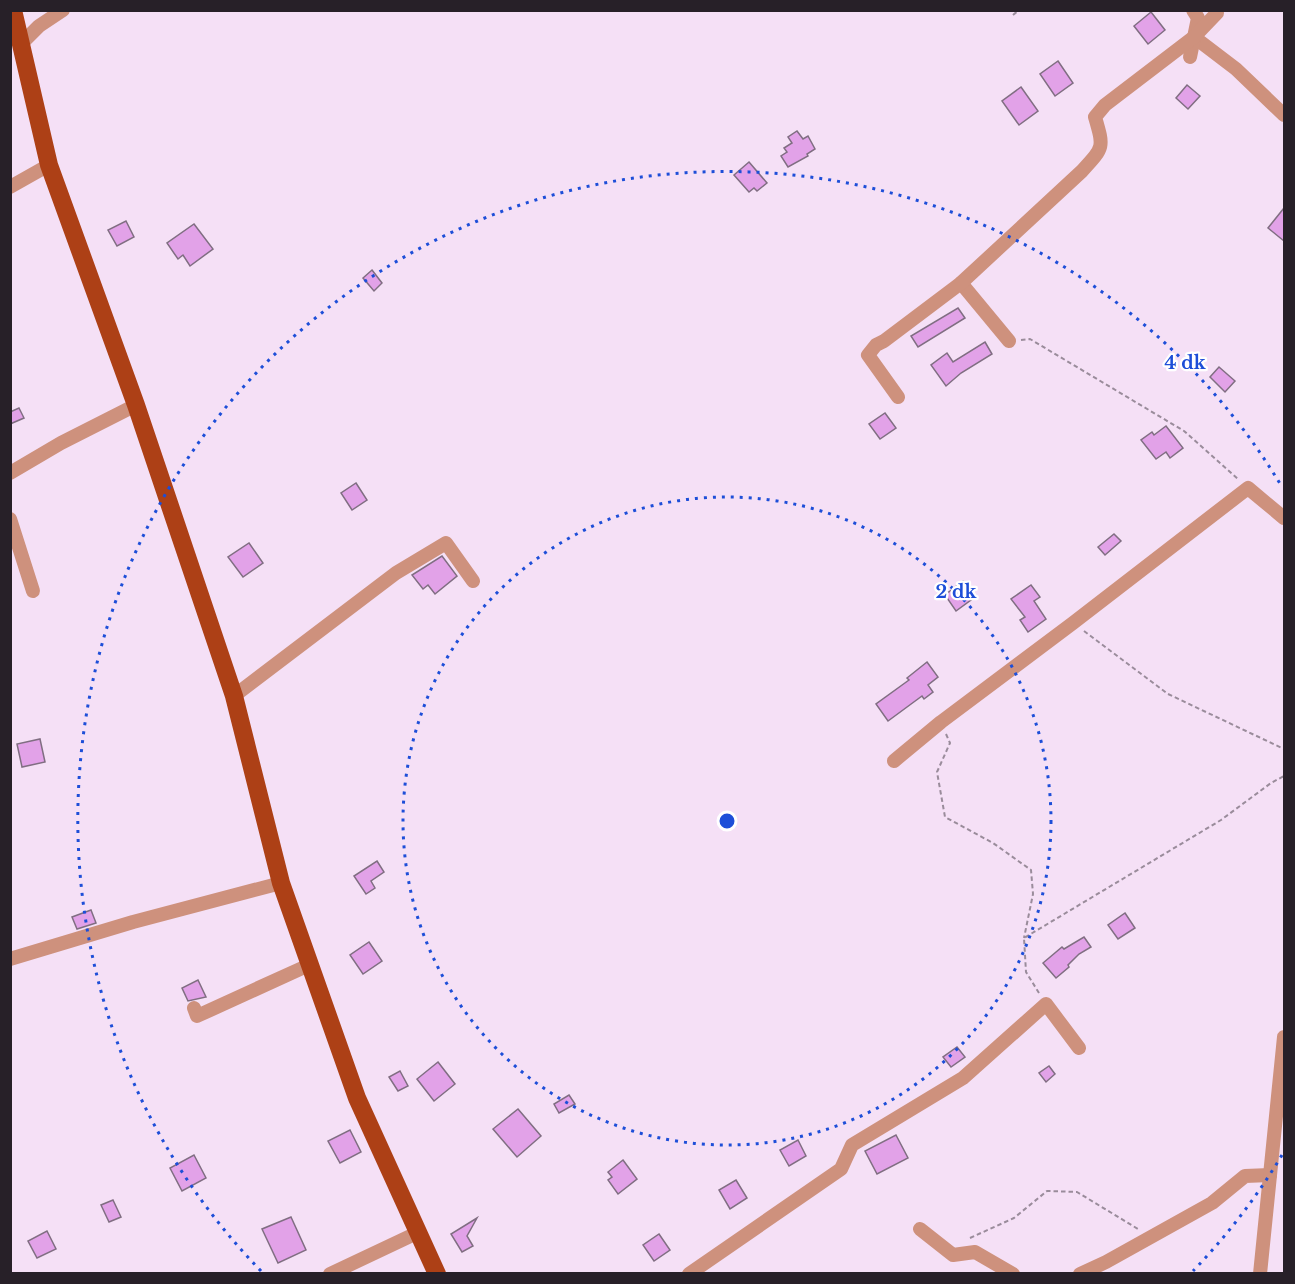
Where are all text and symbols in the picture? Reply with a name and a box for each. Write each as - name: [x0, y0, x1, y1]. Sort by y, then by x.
- text: 4 dk: [1164, 352, 1207, 374]
- text: 2 dk: [936, 581, 978, 603]
- centre of rings: [717, 811, 737, 831]

